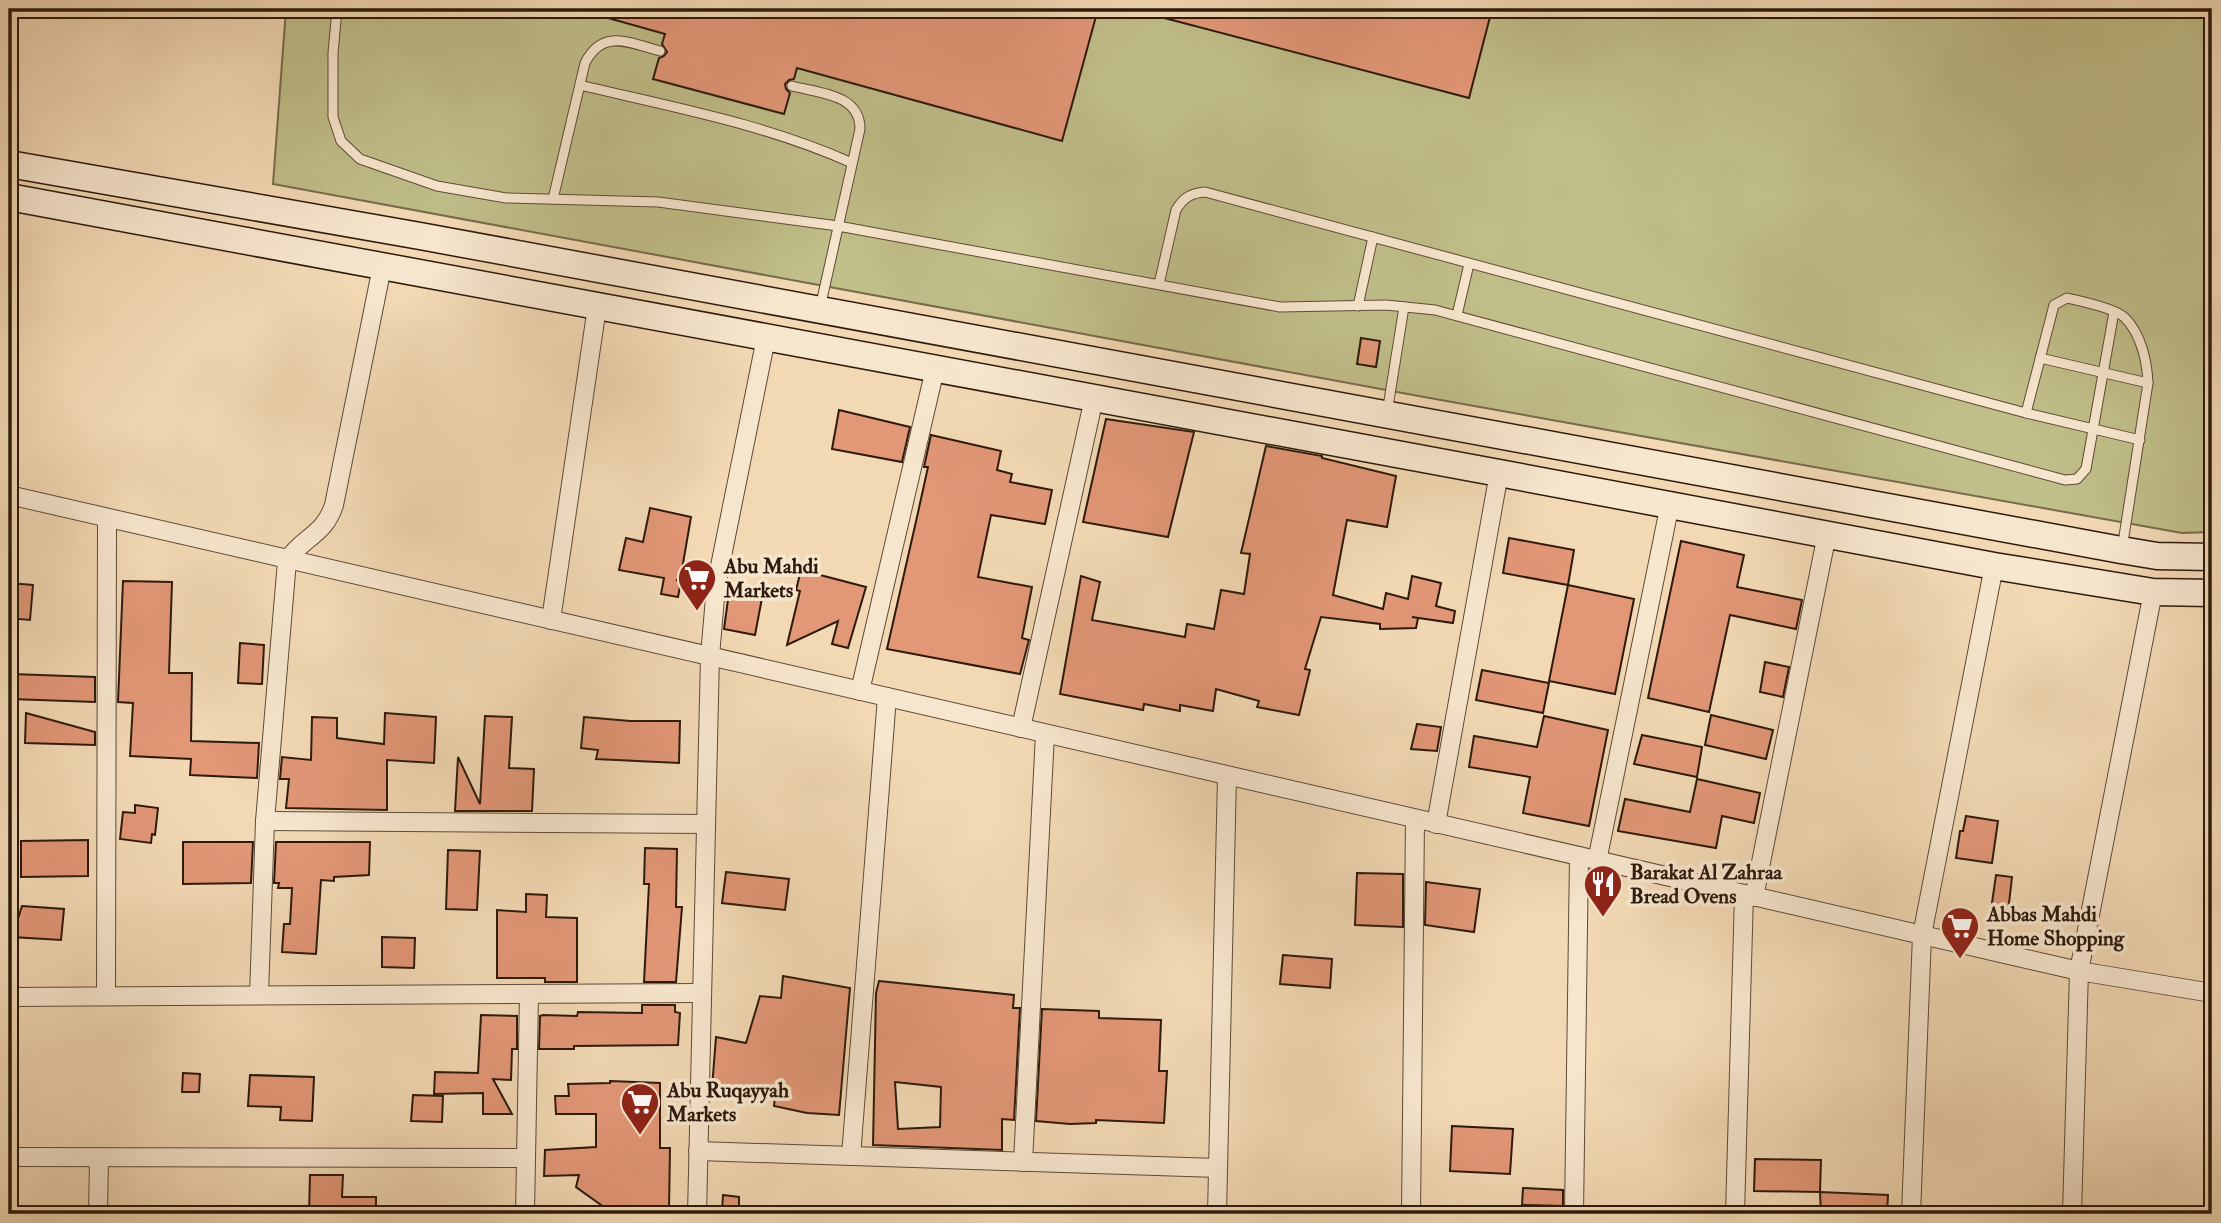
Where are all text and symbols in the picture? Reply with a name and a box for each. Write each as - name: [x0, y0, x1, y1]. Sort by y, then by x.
- place label: Abu Mahdi Markets: [723, 553, 819, 604]
- supermarket icon: Abu Mahdi Markets: [676, 557, 718, 612]
- place label: Barakat Al Zahraa Bread Ovens: [1630, 859, 1784, 910]
- restaurant icon: Barakat Al Zahraa Bread Ovens: [1582, 863, 1624, 918]
- place label: Abbas Mahdi Home Shopping: [1986, 901, 2125, 952]
- supermarket icon: Abbas Mahdi Home Shopping: [1939, 905, 1981, 960]
- place label: Abu Ruqayyah Markets: [666, 1077, 789, 1128]
- supermarket icon: Abu Ruqayyah Markets: [619, 1081, 661, 1136]

